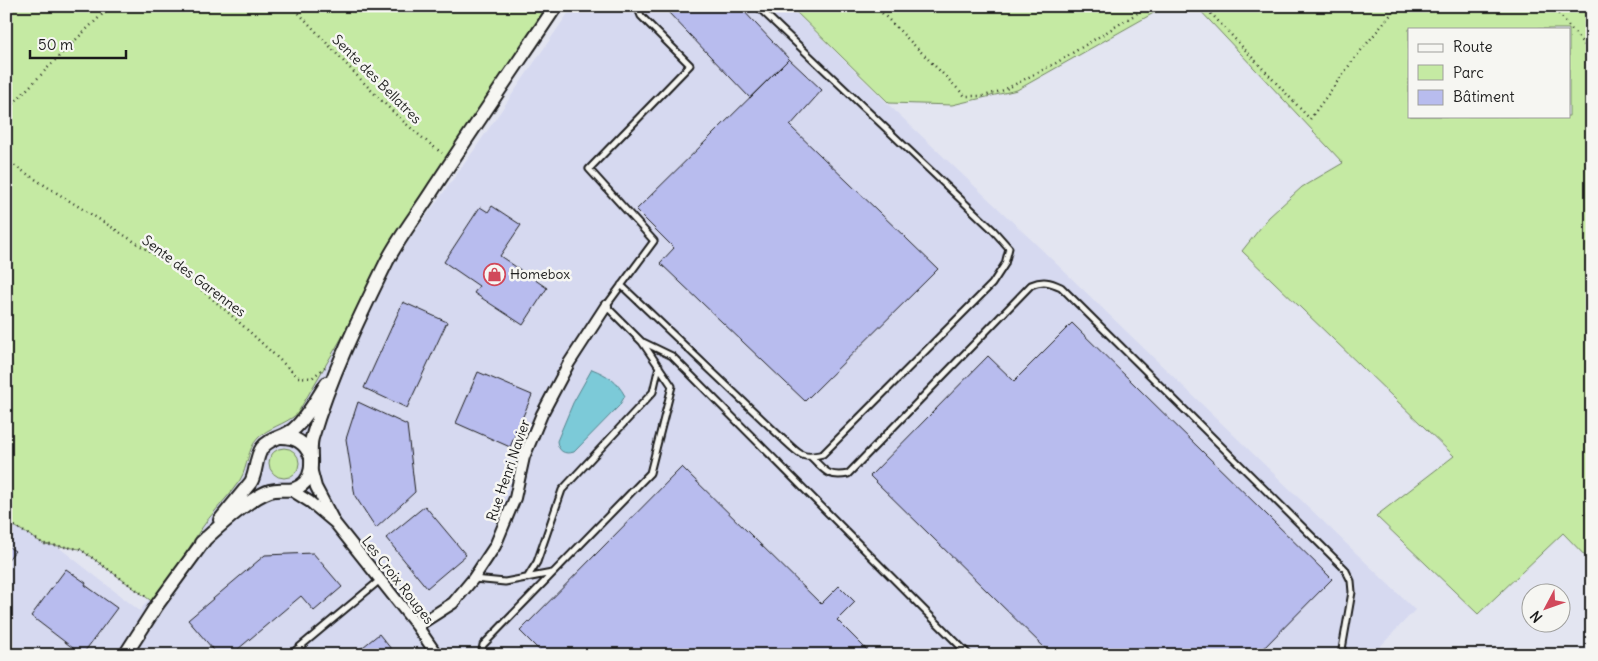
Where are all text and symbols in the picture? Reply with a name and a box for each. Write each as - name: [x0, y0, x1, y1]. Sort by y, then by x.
- scale bar: [30, 28, 126, 60]
- legend: [1408, 28, 1570, 118]
- street label: Sente des Bellatres: [329, 31, 425, 127]
- text: 50 m: [38, 35, 73, 54]
- text: Route: [1453, 37, 1493, 56]
- text: Parc: [1453, 63, 1484, 82]
- text: Bâtiment: [1453, 87, 1515, 106]
- street label: Sente des Garennes: [139, 231, 249, 321]
- shop icon: Homebox: [482, 262, 506, 286]
- place label: Homebox: [510, 265, 570, 283]
- street label: Rue Henri Navier: [482, 417, 534, 523]
- street label: Les Croix Rouges: [358, 532, 438, 628]
- north arrow: [1520, 584, 1570, 634]
- text: N: [1526, 607, 1546, 626]

